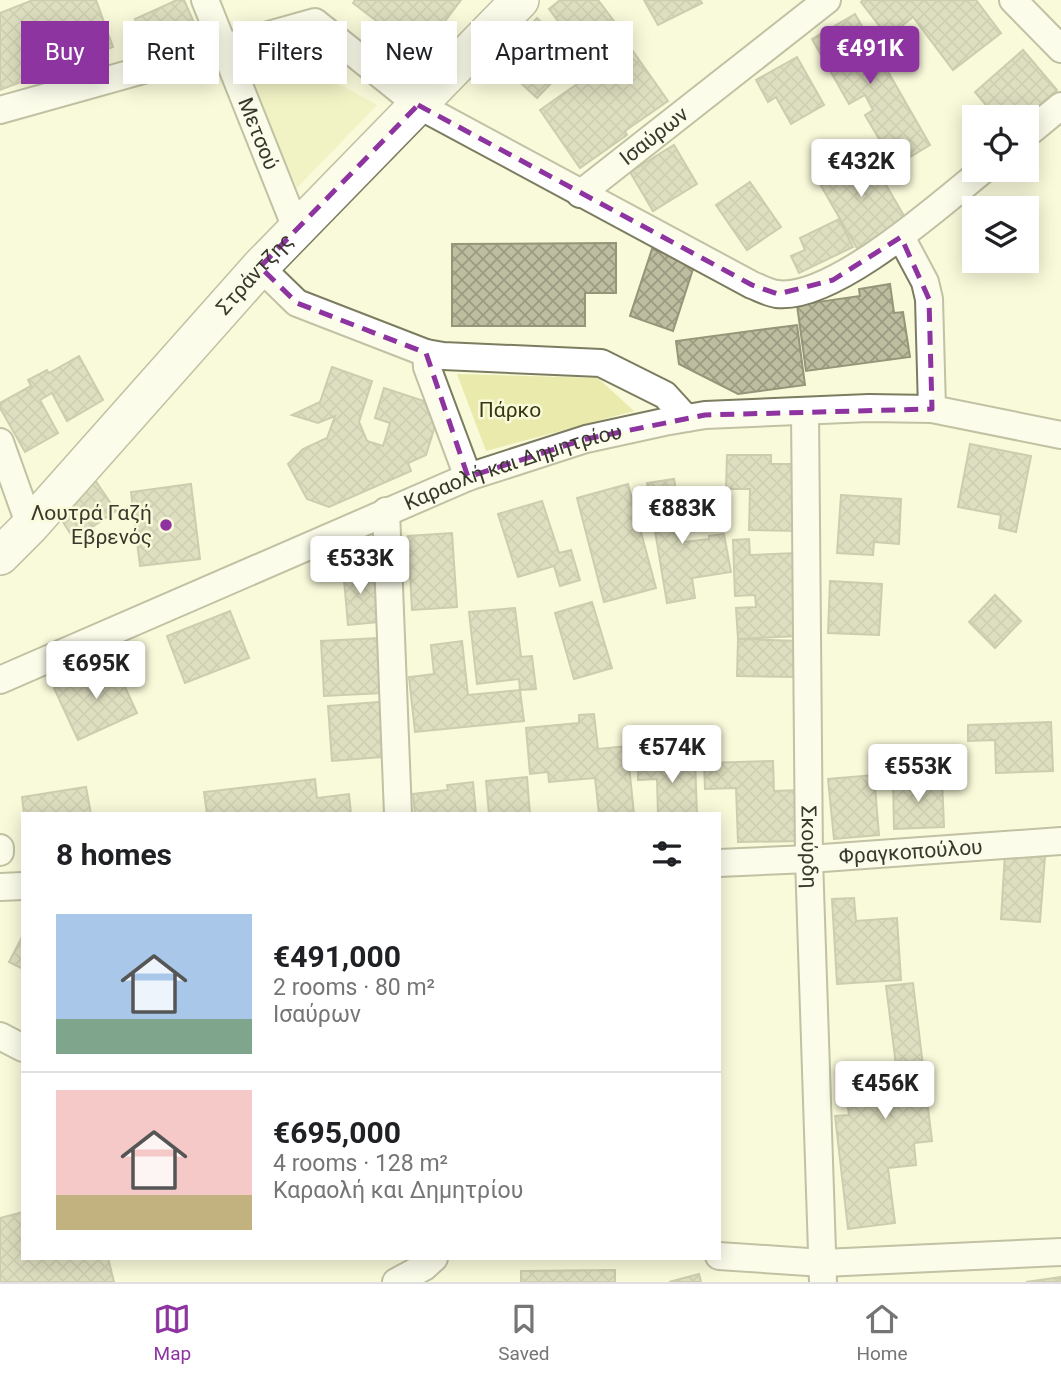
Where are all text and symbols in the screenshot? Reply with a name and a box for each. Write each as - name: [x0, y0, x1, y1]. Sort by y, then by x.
- chip: Buy: [21, 21, 109, 84]
- chip: Rent: [123, 21, 219, 84]
- chip: Filters: [233, 21, 347, 84]
- chip: New: [361, 21, 457, 84]
- chip: Apartment: [471, 21, 633, 84]
- pin: €491K: [821, 27, 919, 86]
- text: €491K: [836, 35, 904, 62]
- street label: Μετσού: [233, 94, 284, 173]
- street label: Ισαύρων: [615, 102, 693, 170]
- map controls: [962, 105, 1039, 273]
- button: locate: [962, 105, 1039, 182]
- pin: €432K: [812, 140, 910, 199]
- text: €432K: [827, 148, 895, 175]
- button: layers: [962, 196, 1039, 273]
- street label: Στράντζης: [211, 228, 298, 320]
- park label: Πάρκο: [479, 398, 541, 422]
- street label: Καραολή και Δημητρίου: [400, 420, 624, 515]
- pin: €883K: [633, 486, 731, 546]
- text: €883K: [648, 495, 716, 522]
- place label: Λουτρά Γαζή Εβρενός: [31, 501, 152, 549]
- marker: Λουτρά Γαζή Εβρενός: [158, 517, 174, 533]
- pin: €533K: [311, 536, 409, 596]
- text: €533K: [326, 545, 394, 572]
- pin: €695K: [47, 642, 145, 701]
- text: €695K: [62, 650, 130, 677]
- pin: €574K: [623, 726, 721, 785]
- text: €574K: [638, 734, 706, 761]
- pin: €553K: [869, 744, 967, 804]
- text: €553K: [884, 753, 952, 780]
- street label: Σκούρδη: [797, 805, 822, 889]
- icon: filters: [648, 835, 686, 873]
- street label: Φραγκοπούλου: [838, 835, 983, 869]
- text: 8 homes: [56, 837, 172, 872]
- text: €491,000: [273, 939, 401, 974]
- icon: home: [112, 942, 196, 1026]
- text: 2 rooms · 80 m²: [273, 974, 435, 1001]
- text: Ισαύρων: [273, 1001, 361, 1028]
- pin: €456K: [836, 1062, 934, 1121]
- text: €456K: [851, 1070, 919, 1097]
- text: €695,000: [273, 1115, 401, 1150]
- icon: home: [112, 1118, 196, 1202]
- text: 4 rooms · 128 m²: [273, 1150, 448, 1177]
- text: Καραολή και Δημητρίου: [273, 1177, 523, 1204]
- tab: Map: [153, 1300, 191, 1365]
- tab: Saved: [498, 1300, 550, 1365]
- tab: Home: [856, 1300, 908, 1365]

